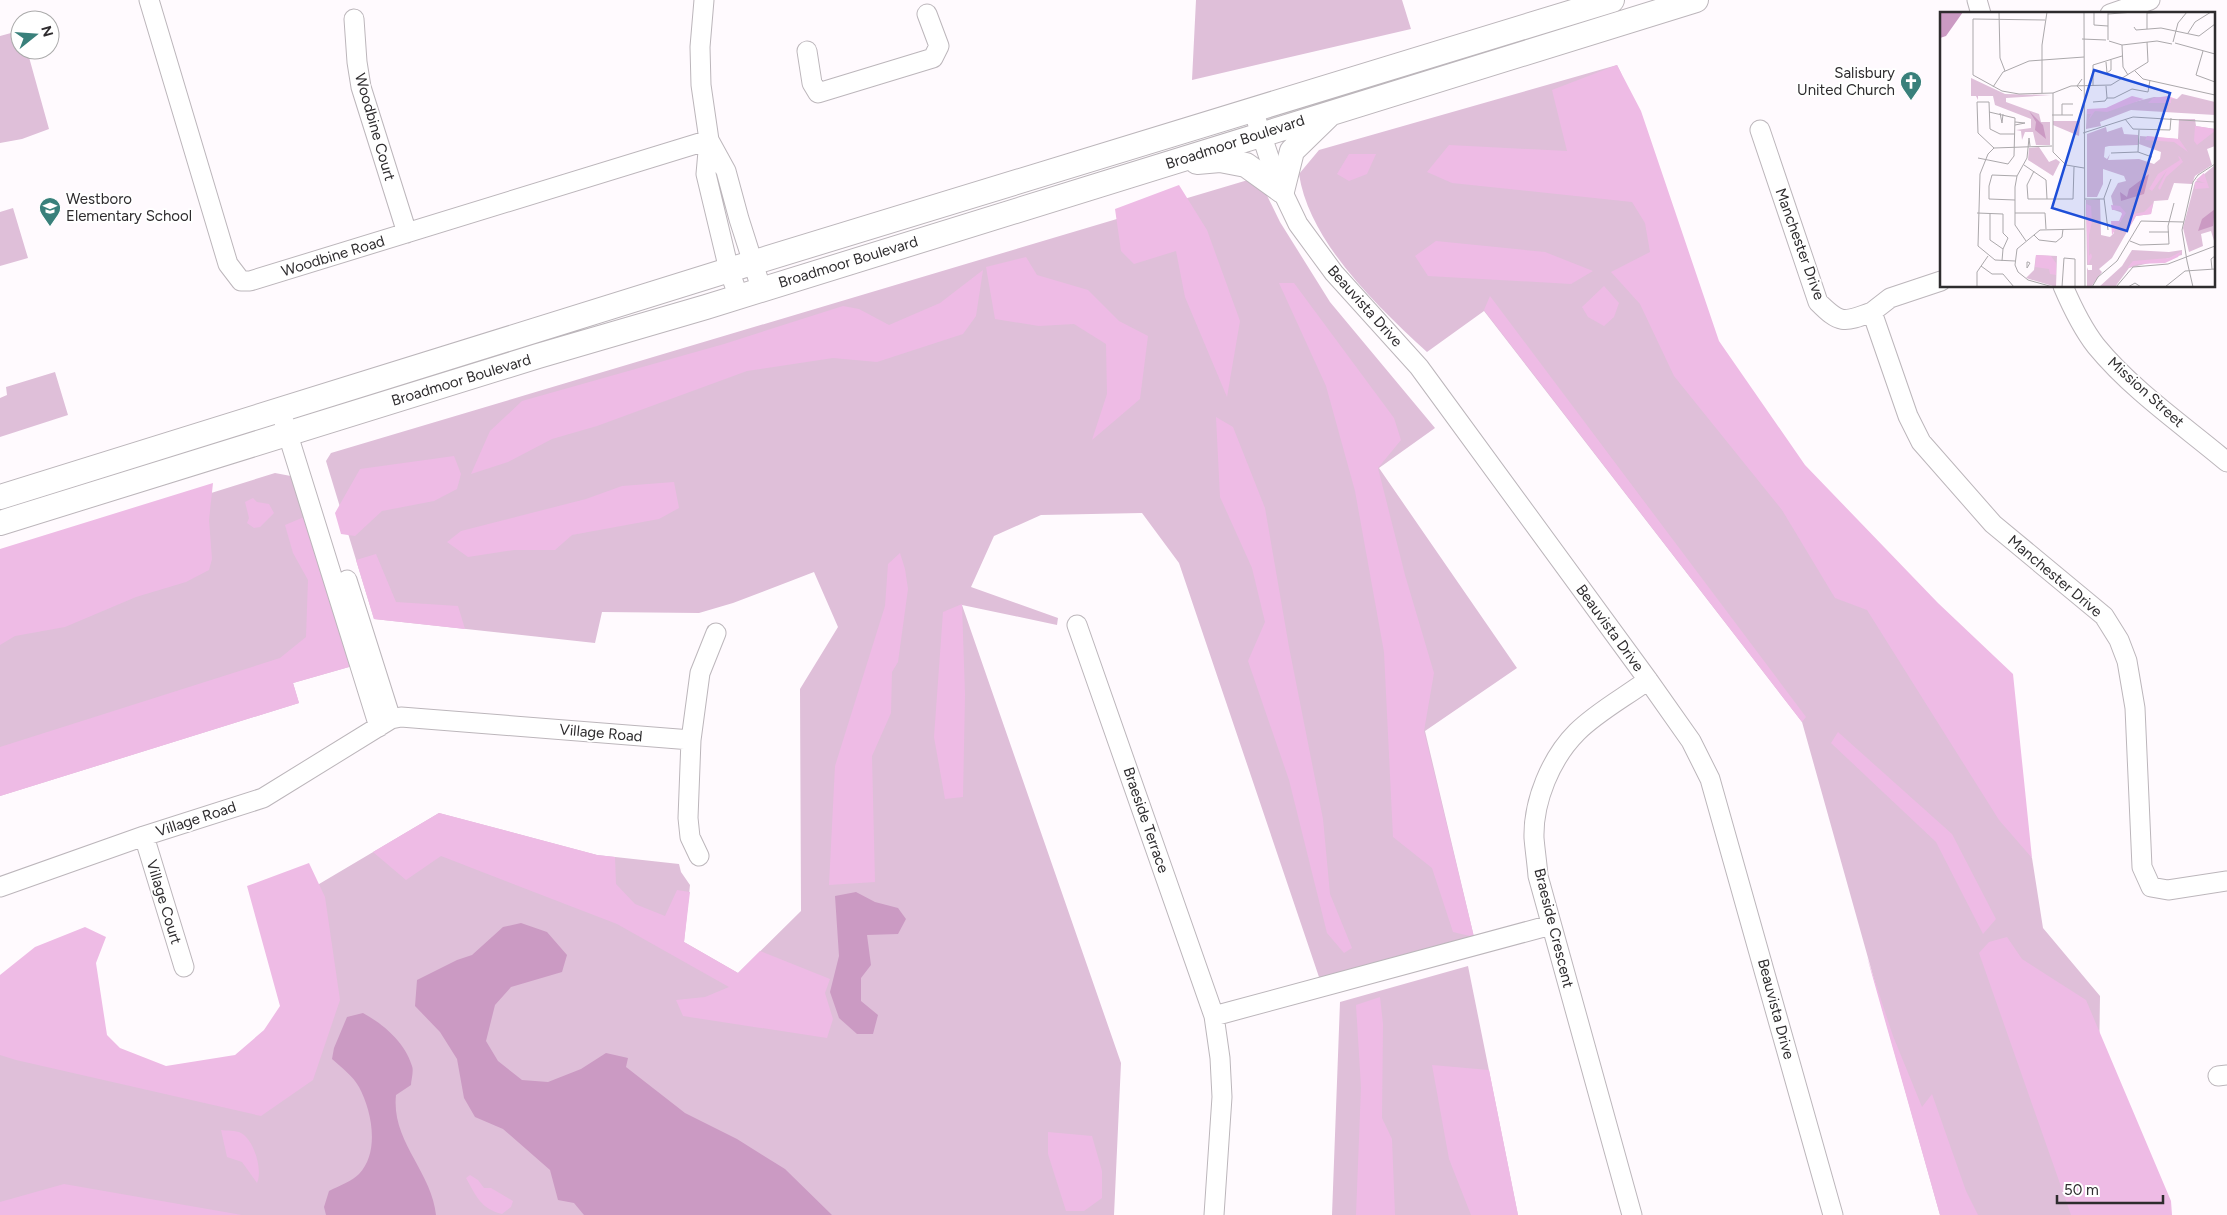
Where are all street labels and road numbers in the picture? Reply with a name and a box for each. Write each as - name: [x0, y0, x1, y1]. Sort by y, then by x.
- street label: Woodbine Court: [351, 71, 399, 183]
- street label: Broadmoor Boulevard: [1163, 111, 1307, 173]
- street label: Manchester Drive: [1771, 186, 1829, 302]
- street label: Woodbine Road: [279, 232, 387, 280]
- street label: Broadmoor Boulevard: [776, 232, 920, 292]
- street label: Beauvista Drive: [1324, 262, 1406, 350]
- street label: Broadmoor Boulevard: [389, 350, 533, 410]
- street label: Mission Street: [2104, 353, 2188, 431]
- street label: Manchester Drive: [2004, 531, 2106, 621]
- street label: Beauvista Drive: [1572, 581, 1648, 675]
- street label: Village Road: [559, 720, 643, 746]
- street label: Braeside Terrace: [1119, 765, 1173, 875]
- street label: Village Road: [154, 798, 238, 840]
- street label: Village Court: [143, 858, 185, 947]
- street label: Braeside Crescent: [1530, 866, 1578, 990]
- street label: Beauvista Drive: [1754, 957, 1798, 1061]

